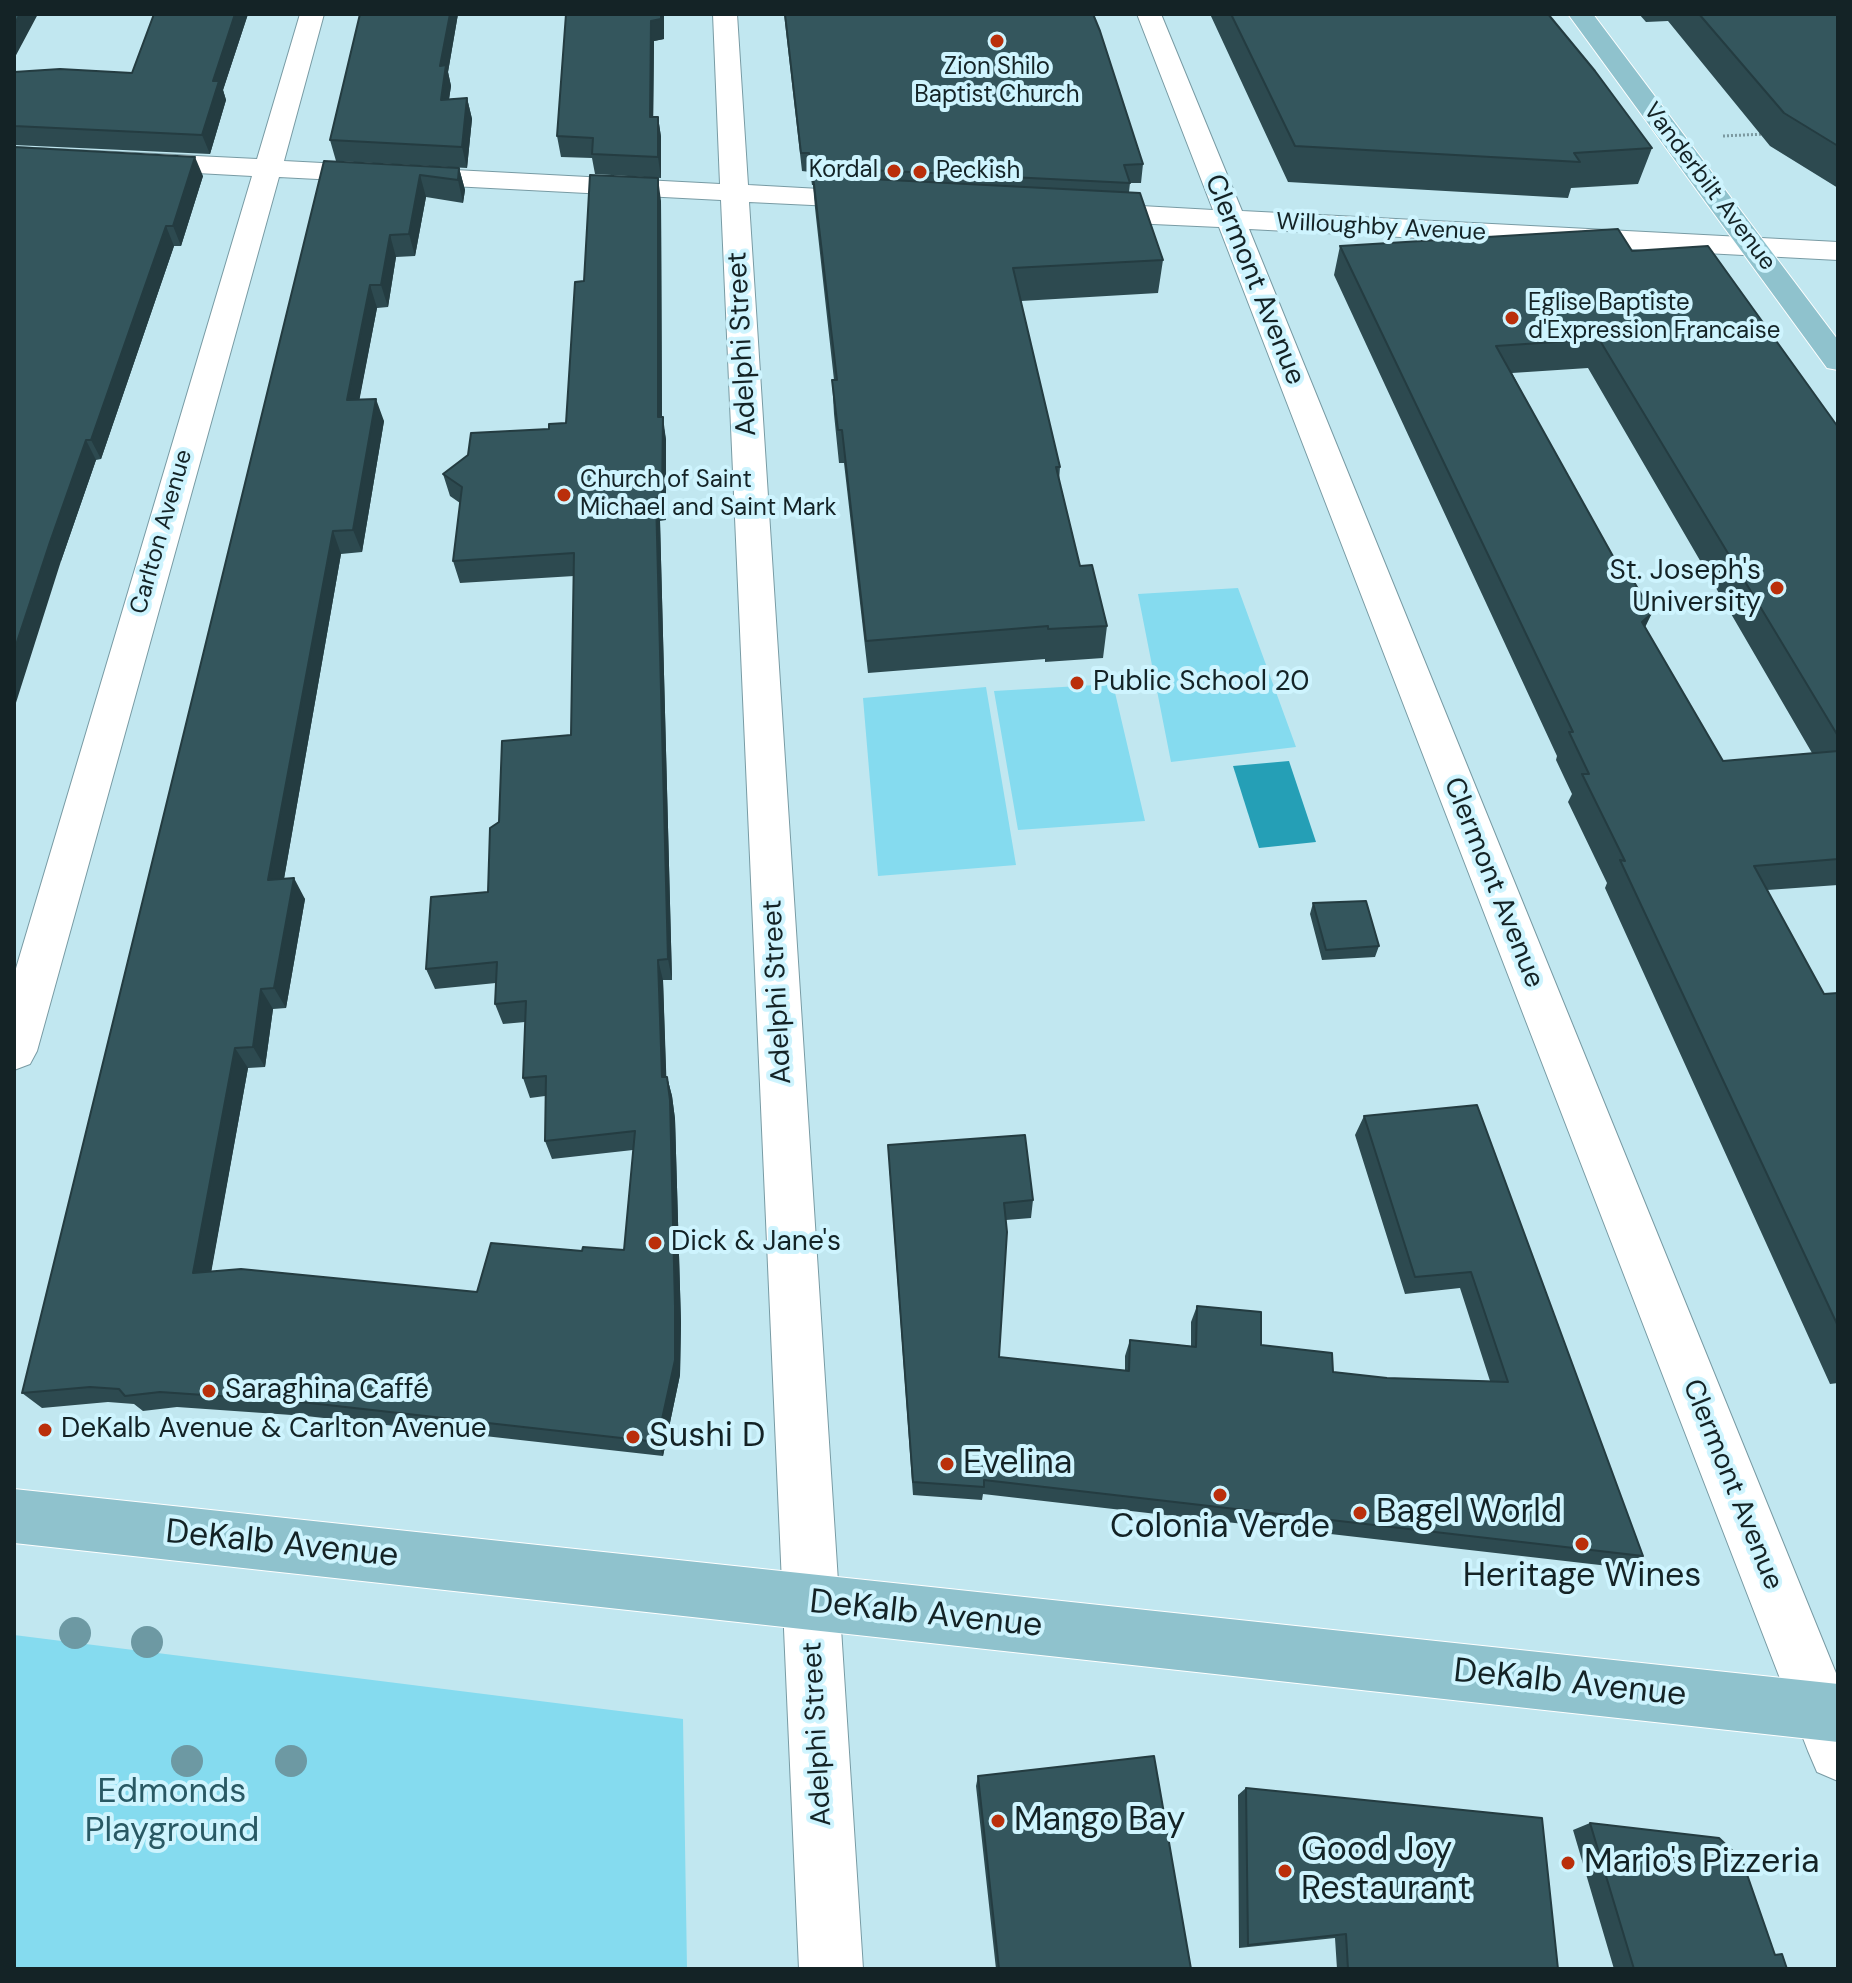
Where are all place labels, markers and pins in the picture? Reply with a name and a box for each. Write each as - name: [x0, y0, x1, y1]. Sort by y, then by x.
- marker: Zion Shilo Baptist Church: [988, 32, 1006, 50]
- place label: Zion Shilo Baptist Church: [914, 54, 1080, 110]
- place label: Kordal: [809, 157, 878, 185]
- place label: Peckish: [936, 158, 1020, 186]
- marker: Kordal: [885, 162, 903, 180]
- marker: Peckish: [911, 163, 929, 181]
- place label: Eglise Baptiste d'Expression Francaise: [1528, 290, 1780, 346]
- marker: Eglise Baptiste d'Expression Francaise: [1503, 309, 1521, 327]
- place label: Church of Saint Michael and Saint Mark: [580, 467, 837, 523]
- marker: Church of Saint Michael and Saint Mark: [555, 486, 573, 504]
- place label: St. Joseph's University: [1609, 555, 1761, 621]
- marker: St. Joseph's University: [1768, 579, 1786, 597]
- place label: Public School 20: [1093, 666, 1309, 700]
- marker: Public School 20: [1068, 674, 1086, 692]
- place label: Dick & Jane's: [671, 1226, 841, 1260]
- marker: Dick & Jane's: [646, 1234, 664, 1252]
- place label: Saraghina Caffé: [225, 1374, 429, 1408]
- marker: Saraghina Caffé: [200, 1382, 218, 1400]
- place label: DeKalb Avenue & Carlton Avenue: [61, 1413, 487, 1447]
- place label: Sushi D: [649, 1417, 765, 1457]
- marker: DeKalb Avenue & Carlton Avenue: [36, 1421, 54, 1439]
- marker: Sushi D: [624, 1428, 642, 1446]
- place label: Evelina: [963, 1444, 1072, 1484]
- marker: Evelina: [938, 1455, 956, 1473]
- marker: Colonia Verde: [1211, 1486, 1229, 1504]
- place label: Bagel World: [1376, 1493, 1562, 1533]
- marker: Bagel World: [1351, 1504, 1369, 1522]
- place label: Colonia Verde: [1110, 1508, 1330, 1548]
- marker: Heritage Wines: [1573, 1535, 1591, 1553]
- place label: Heritage Wines: [1463, 1557, 1701, 1597]
- place label: Mango Bay: [1014, 1801, 1185, 1841]
- marker: Mango Bay: [989, 1812, 1007, 1830]
- place label: Good Joy Restaurant: [1301, 1831, 1471, 1910]
- place label: Mario's Pizzeria: [1584, 1843, 1820, 1883]
- marker: Mario's Pizzeria: [1559, 1854, 1577, 1872]
- marker: Good Joy Restaurant: [1276, 1862, 1294, 1880]

